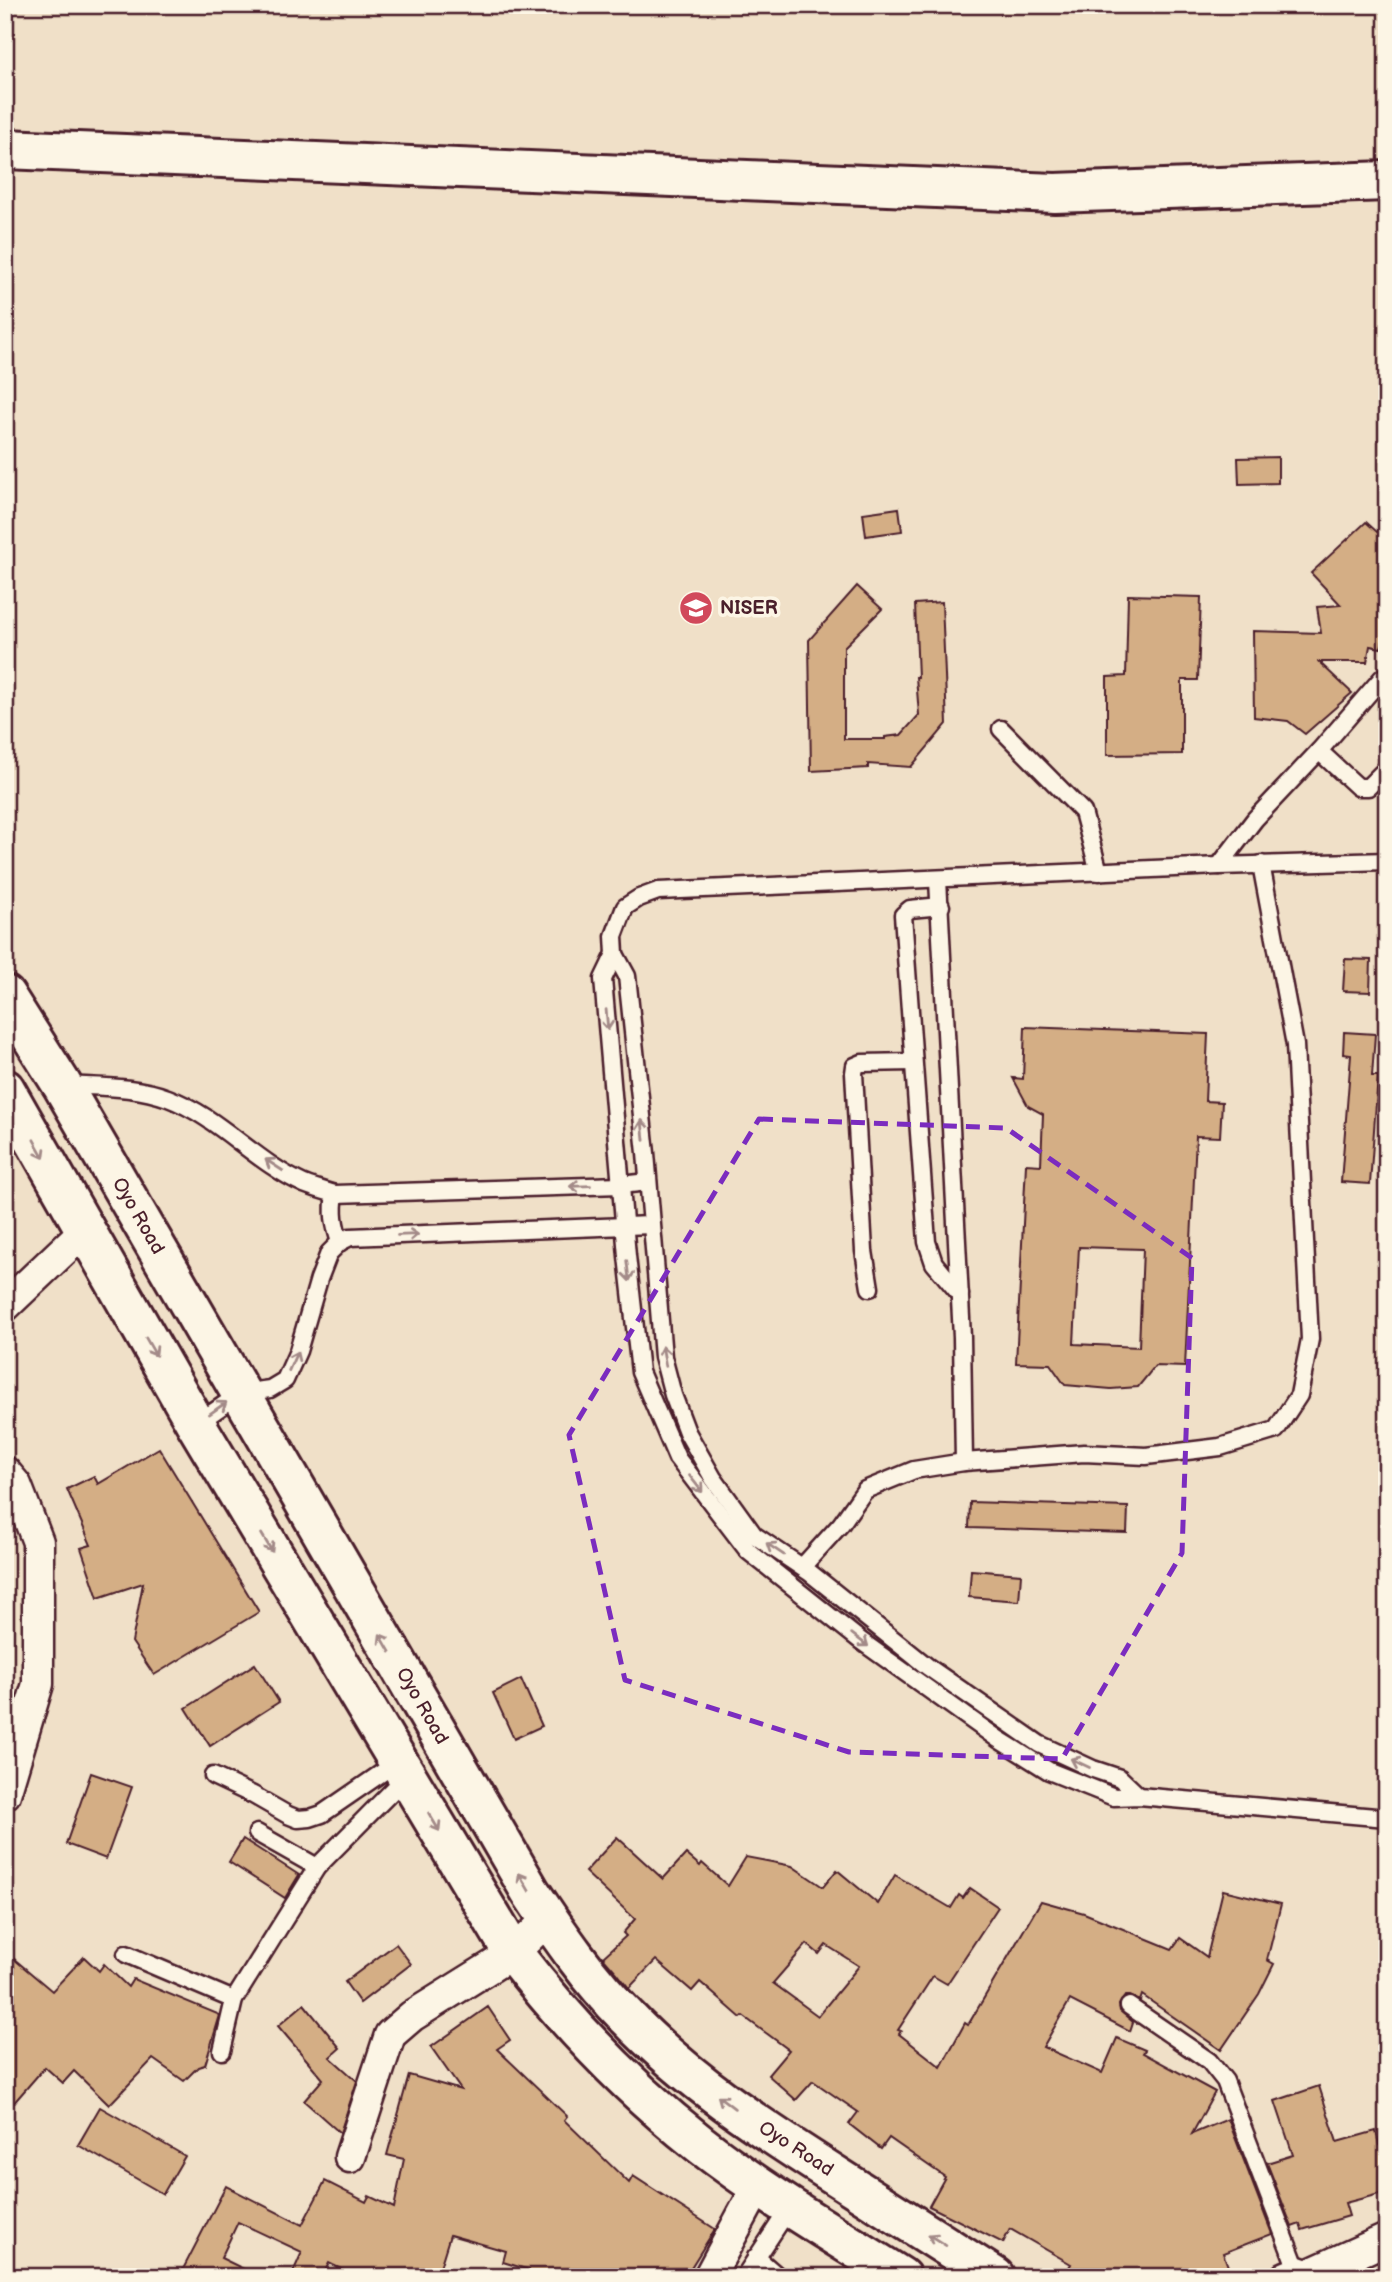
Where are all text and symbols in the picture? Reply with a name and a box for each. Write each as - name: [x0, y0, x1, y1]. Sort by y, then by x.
- school or university icon: NISER: [677, 589, 715, 627]
- place label: NISER: [720, 597, 778, 620]
- one-way arrow: [601, 1008, 614, 1031]
- one-way arrow: [637, 1119, 650, 1142]
- one-way arrow: [33, 1138, 46, 1159]
- one-way arrow: [265, 1158, 284, 1173]
- street label: Oyo Road: [107, 1174, 169, 1258]
- one-way arrow: [569, 1179, 592, 1193]
- one-way arrow: [396, 1228, 419, 1242]
- one-way arrow: [622, 1259, 635, 1282]
- one-way arrow: [144, 1336, 158, 1356]
- one-way arrow: [657, 1345, 670, 1368]
- one-way arrow: [287, 1350, 300, 1372]
- one-way arrow: [208, 1401, 227, 1415]
- one-way arrow: [689, 1474, 704, 1492]
- one-way arrow: [260, 1532, 274, 1552]
- one-way arrow: [766, 1542, 785, 1556]
- one-way arrow: [850, 1632, 868, 1647]
- one-way arrow: [378, 1633, 392, 1653]
- street label: Oyo Road: [391, 1664, 453, 1748]
- one-way arrow: [1070, 1756, 1091, 1769]
- one-way arrow: [428, 1811, 442, 1831]
- one-way arrow: [517, 1872, 531, 1892]
- one-way arrow: [717, 2095, 736, 2110]
- street label: Oyo Road: [754, 2116, 838, 2182]
- one-way arrow: [928, 2233, 947, 2248]

